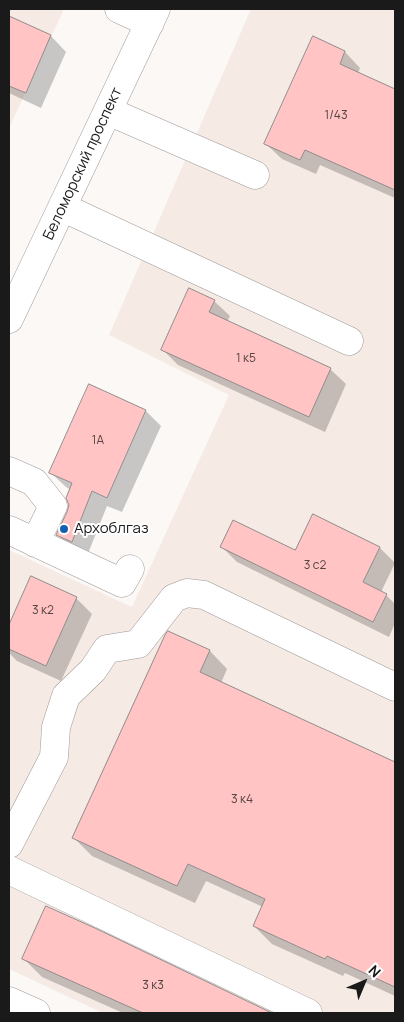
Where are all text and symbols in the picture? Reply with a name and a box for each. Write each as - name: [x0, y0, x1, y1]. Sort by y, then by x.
- street label: Беломорский проспект: [40, 85, 126, 243]
- house number: 1/43: [324, 109, 348, 123]
- house number: 1 к5: [236, 352, 256, 366]
- house number: 1А: [92, 434, 104, 448]
- place label: Архоблгаз: [74, 520, 149, 538]
- marker: Архоблгаз: [58, 523, 70, 535]
- house number: 3 с2: [304, 559, 326, 573]
- house number: 3 к2: [32, 604, 54, 618]
- house number: 3 к4: [231, 793, 253, 807]
- north arrow: [339, 957, 389, 1007]
- text: N: [365, 961, 385, 981]
- house number: 3 к3: [142, 979, 164, 993]

